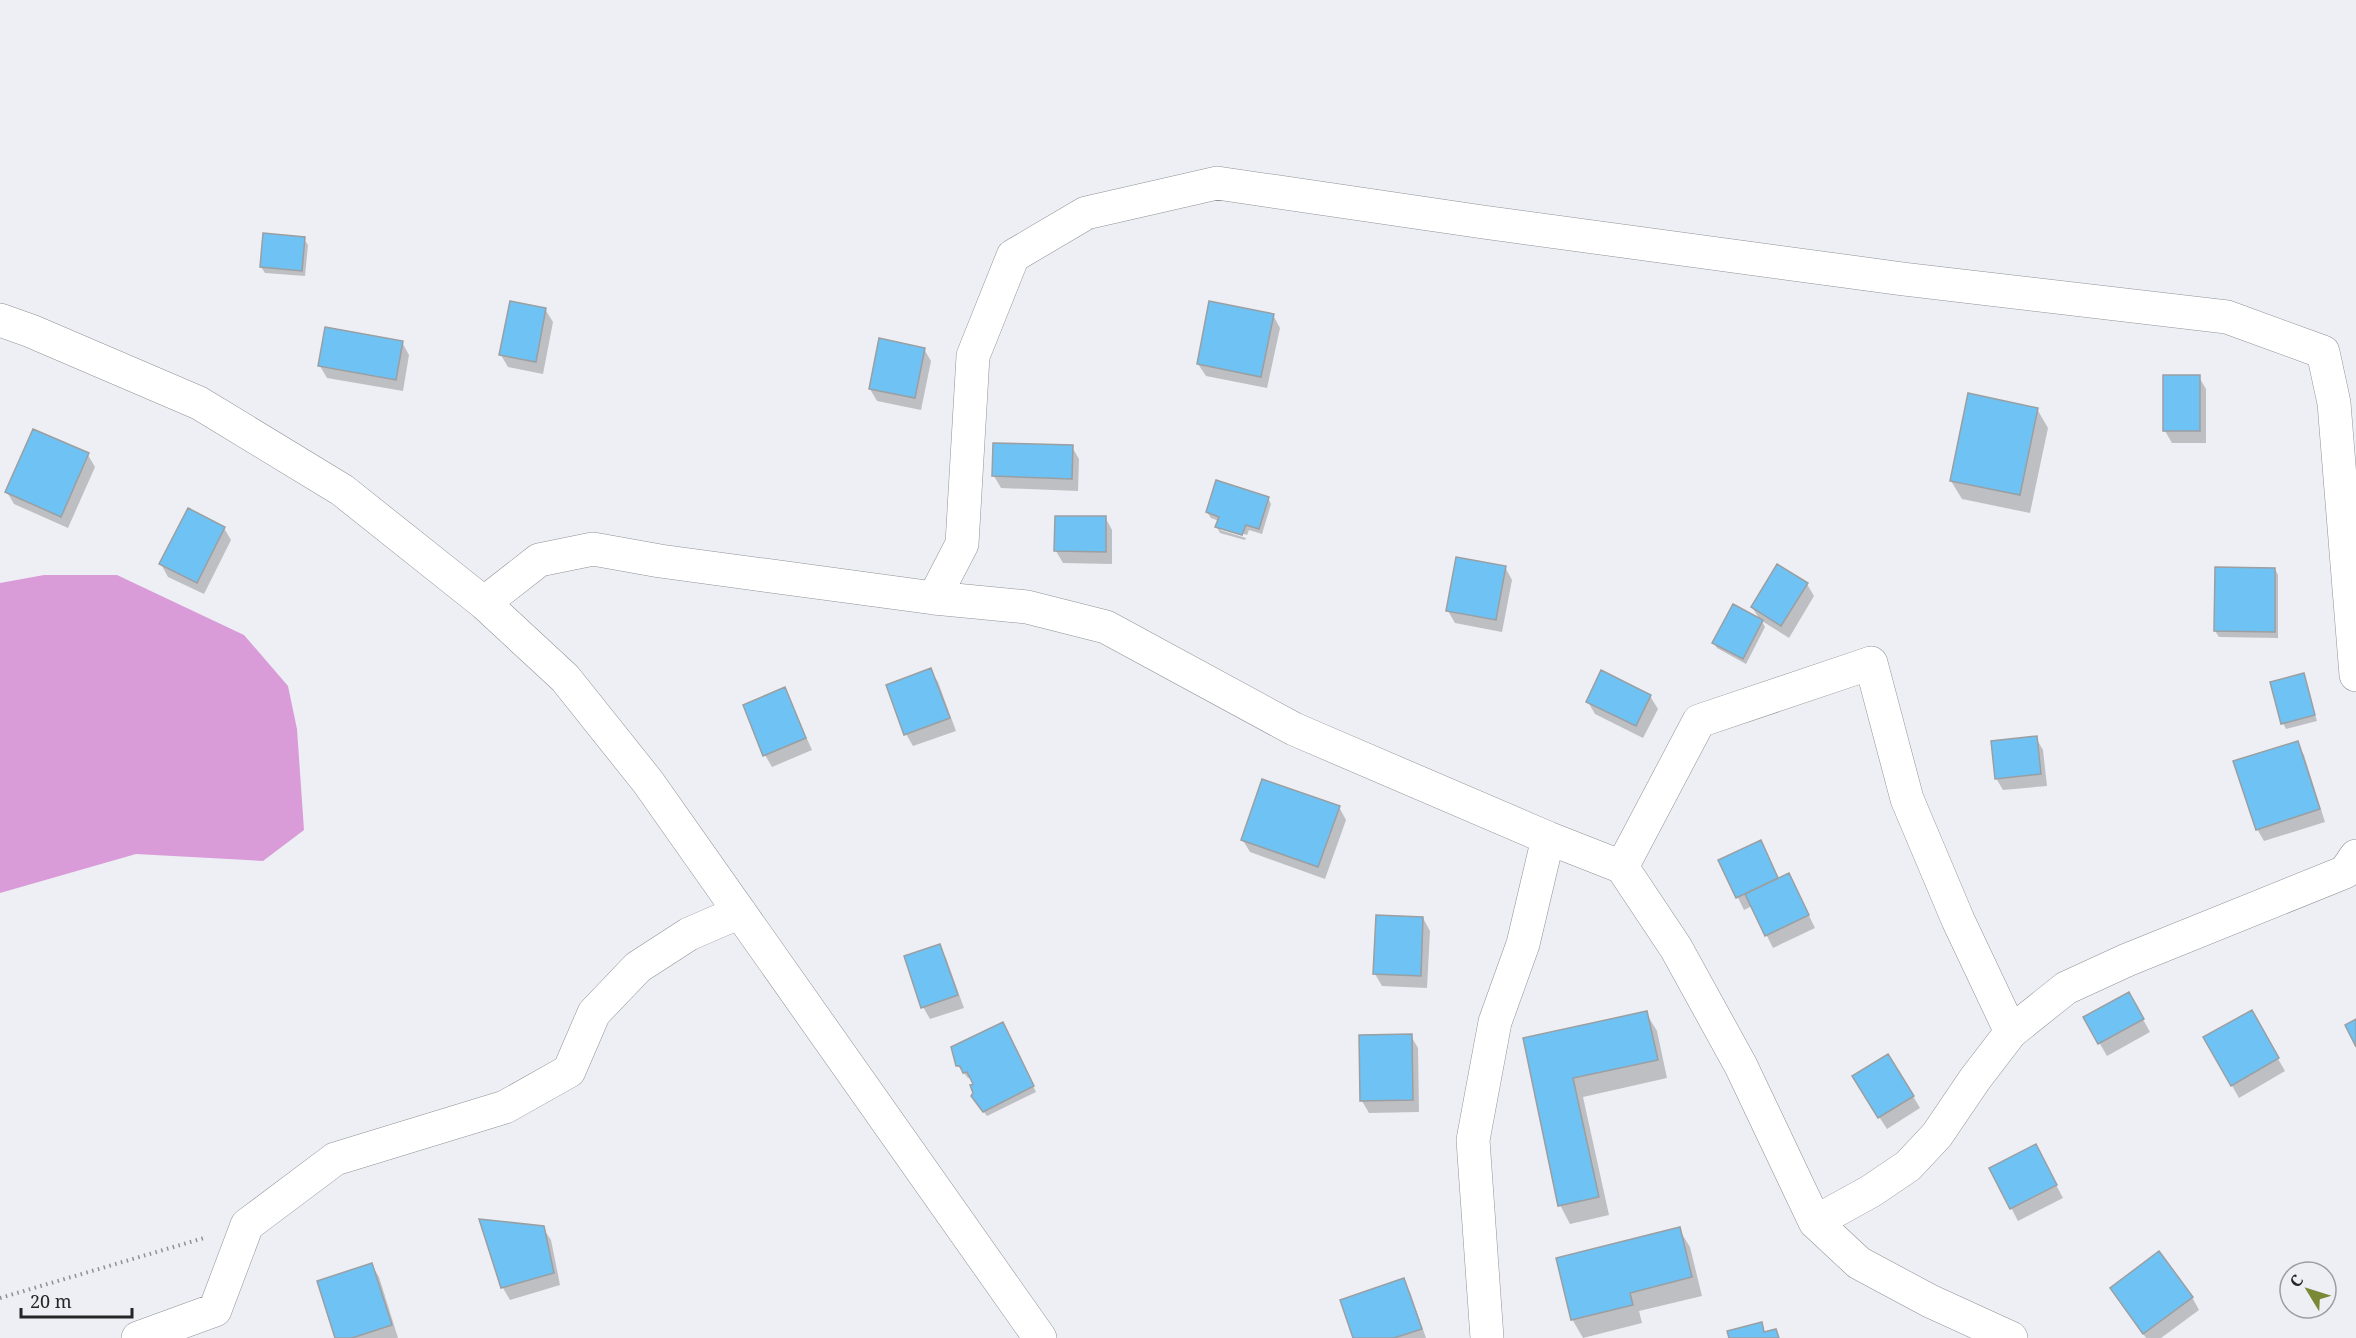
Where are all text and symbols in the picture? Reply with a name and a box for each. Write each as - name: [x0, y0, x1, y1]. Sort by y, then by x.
- north arrow: [2278, 1260, 2338, 1320]
- text: С: [2284, 1270, 2308, 1292]
- scale bar: [21, 1281, 132, 1319]
- text: 20 m: [30, 1289, 72, 1313]

